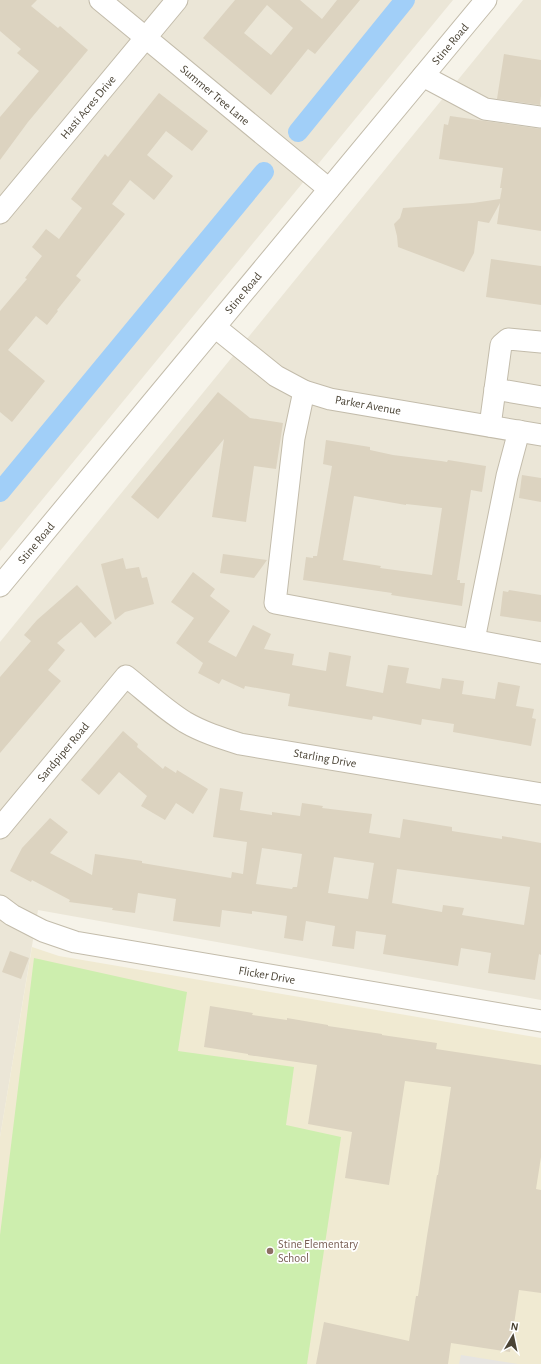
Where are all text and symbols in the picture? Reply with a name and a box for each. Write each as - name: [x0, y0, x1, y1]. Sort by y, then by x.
- street label: Stine Road: [429, 21, 471, 67]
- street label: Summer Tree Lane: [178, 63, 252, 127]
- street label: Hasti Acres Drive: [58, 73, 118, 141]
- street label: Stine Road: [222, 270, 264, 316]
- street label: Parker Avenue: [334, 393, 402, 417]
- street label: Stine Road: [15, 520, 57, 566]
- street label: Sandpiper Road: [35, 720, 91, 784]
- street label: Starling Drive: [293, 747, 357, 769]
- street label: Flicker Drive: [238, 964, 296, 986]
- place label: Stine Elementary School: [278, 1238, 358, 1264]
- marker: Stine Elementary School: [265, 1246, 275, 1256]
- north arrow: [493, 1316, 533, 1356]
- text: N: [510, 1321, 519, 1333]

